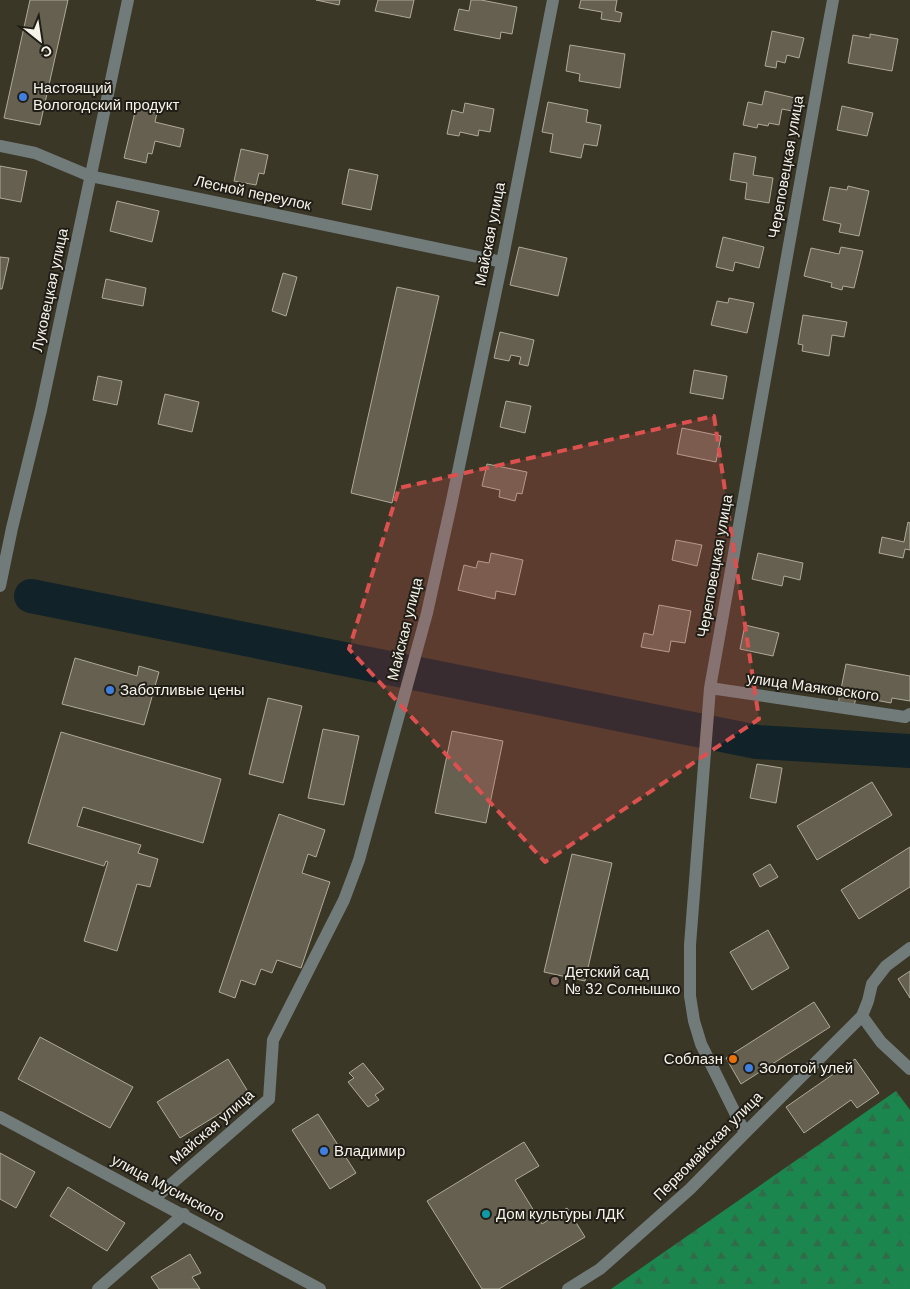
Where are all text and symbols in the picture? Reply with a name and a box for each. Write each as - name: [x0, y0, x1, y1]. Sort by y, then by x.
- north arrow: [15, 15, 65, 65]
- text: С: [38, 41, 55, 62]
- place label: Настоящий Вологодский продукт: [33, 78, 179, 115]
- marker: Настоящий Вологодский продукт: [17, 91, 29, 103]
- street label: Череповецкая улица: [764, 93, 809, 240]
- street label: Лесной переулок: [193, 171, 314, 215]
- street label: Майская улица: [470, 180, 510, 288]
- street label: Луковецкая улица: [27, 226, 73, 354]
- street label: Череповецкая улица: [693, 492, 738, 639]
- street label: Майская улица: [383, 575, 428, 683]
- street label: улица Маяковского: [746, 668, 880, 706]
- place label: Заботливые цены: [120, 680, 245, 700]
- marker: Заботливые цены: [104, 684, 116, 696]
- place label: Детский сад № 32 Солнышко: [565, 962, 680, 999]
- marker: Детский сад № 32 Солнышко: [549, 975, 561, 987]
- place label: Соблазн: [664, 1049, 723, 1069]
- marker: Соблазн: [727, 1053, 739, 1065]
- place label: Золотой улей: [759, 1058, 853, 1078]
- marker: Золотой улей: [743, 1062, 755, 1074]
- street label: Майская улица: [166, 1084, 259, 1169]
- street label: Первомайская улица: [649, 1087, 767, 1205]
- place label: Владимир: [334, 1141, 405, 1161]
- marker: Владимир: [318, 1145, 330, 1157]
- street label: улица Мусинского: [108, 1150, 228, 1226]
- place label: Дом культуры ЛДК: [496, 1204, 625, 1224]
- marker: Дом культуры ЛДК: [480, 1208, 492, 1220]

